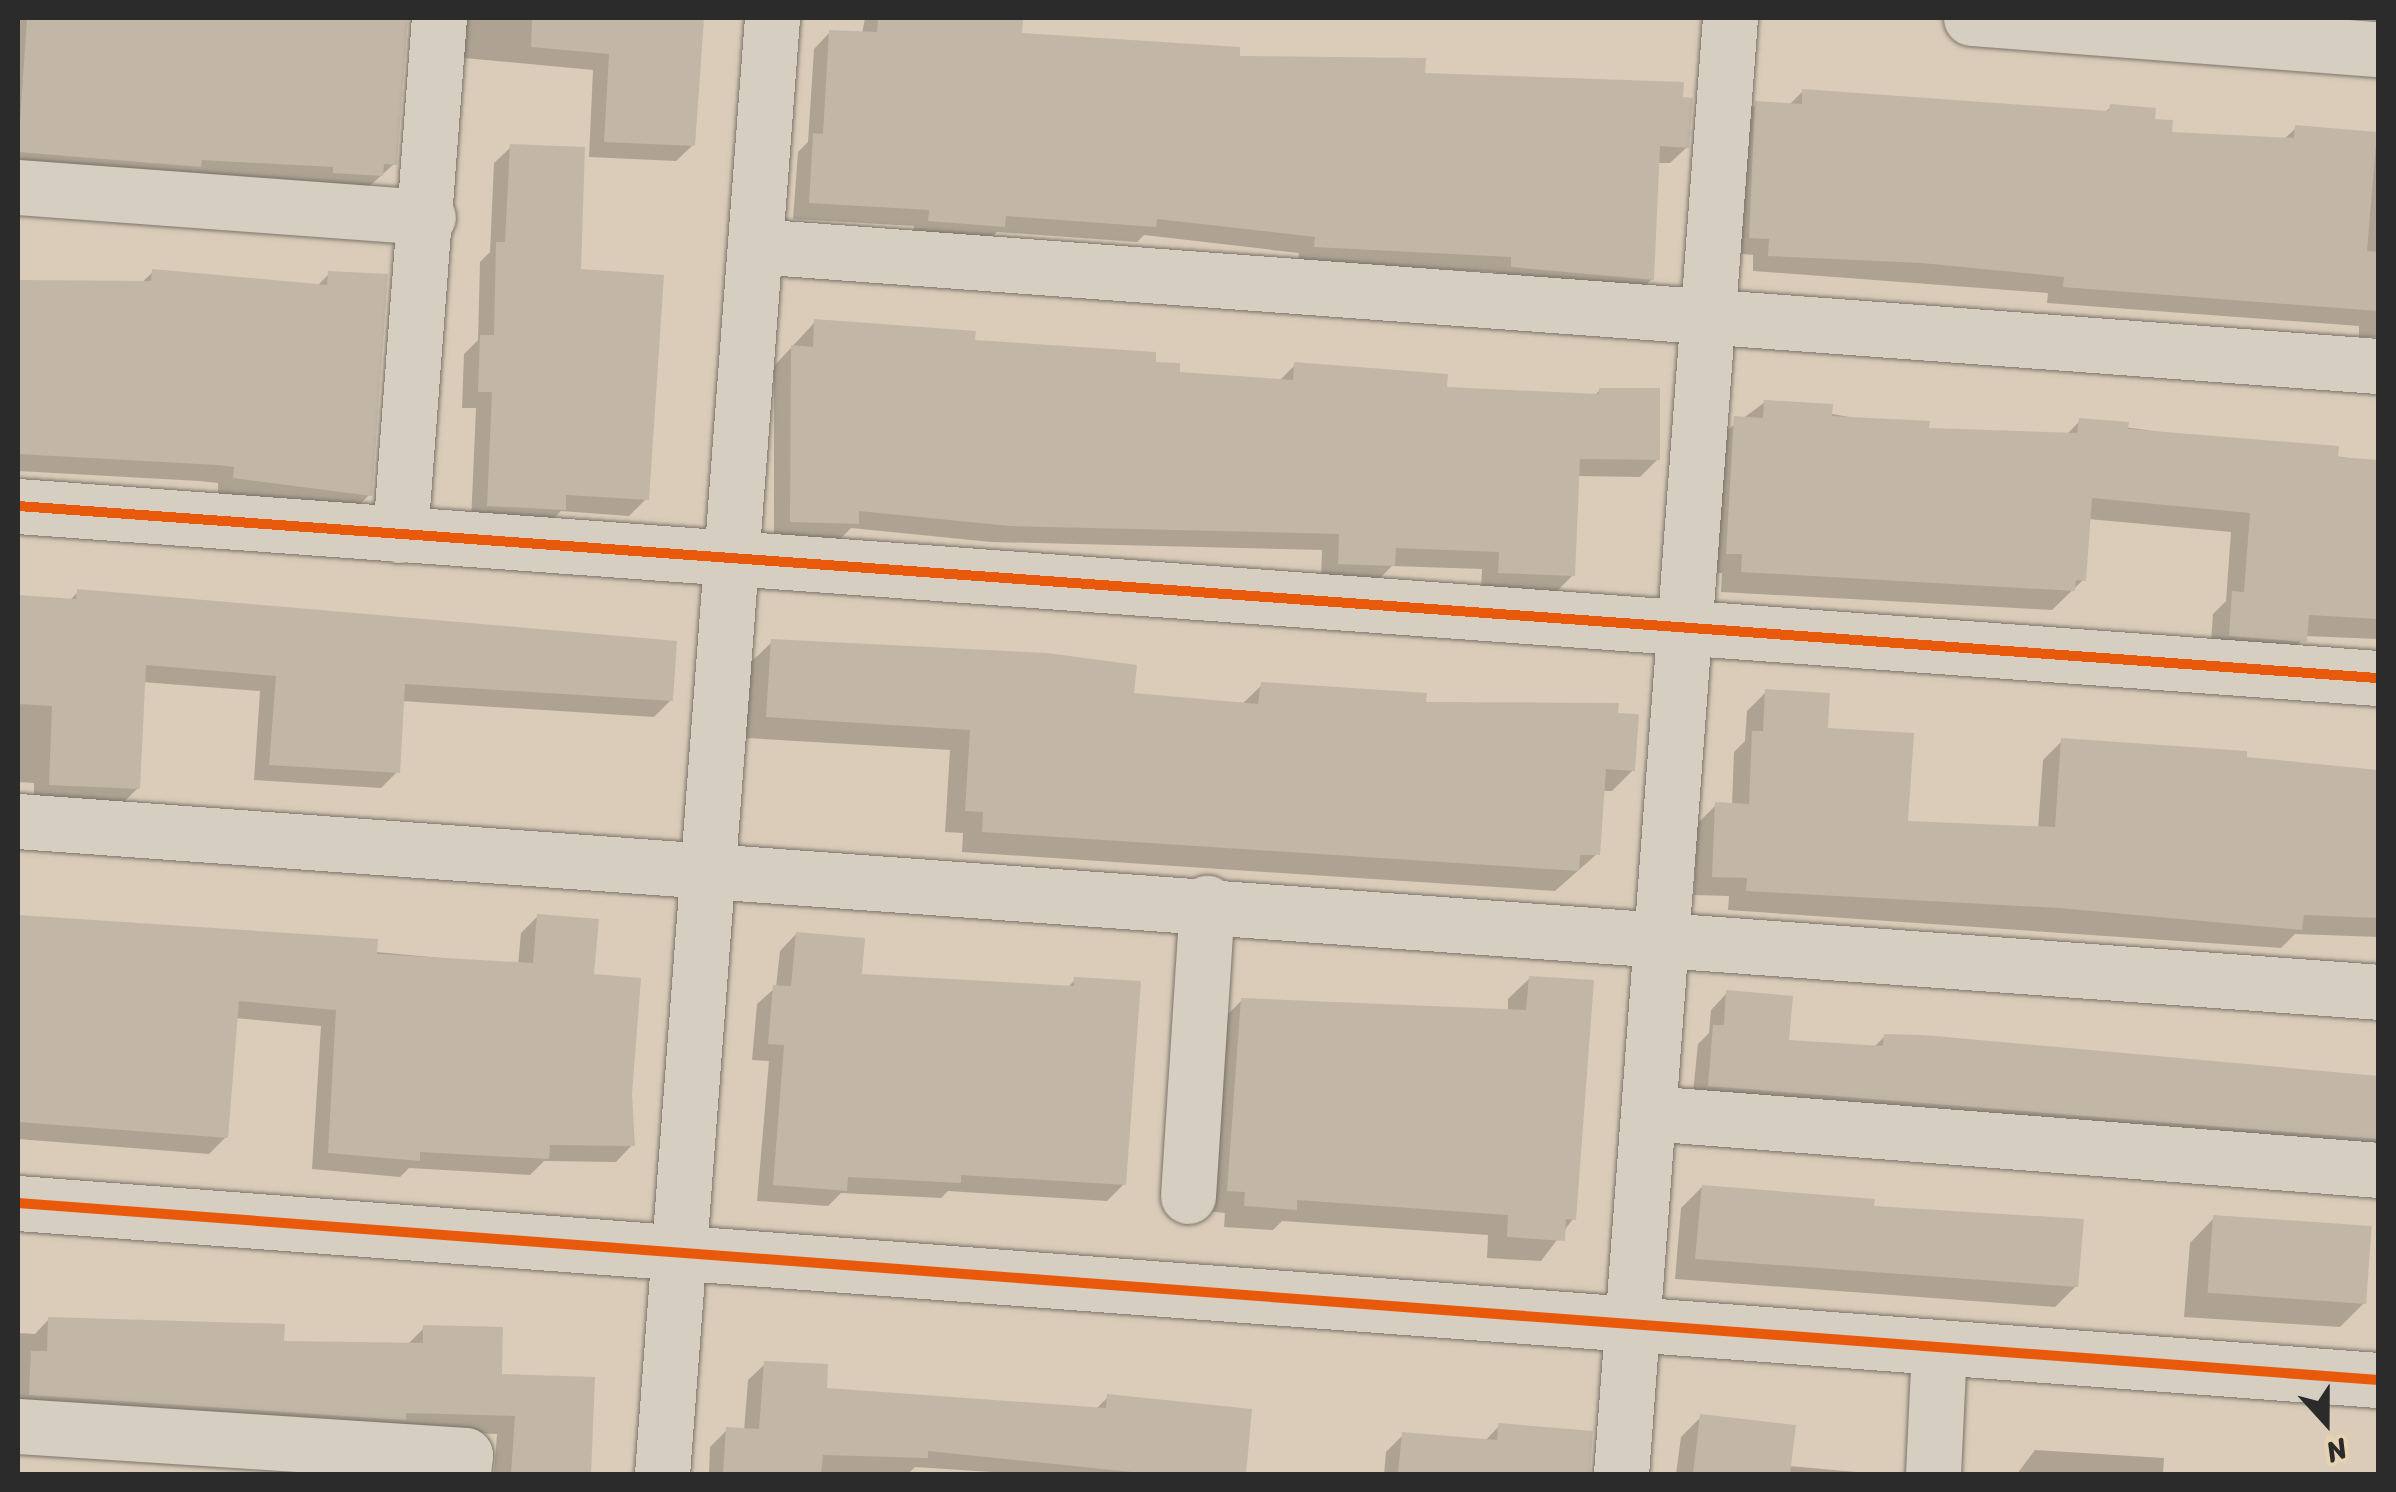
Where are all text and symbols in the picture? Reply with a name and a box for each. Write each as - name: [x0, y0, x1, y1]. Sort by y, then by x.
- north arrow: [2276, 1372, 2376, 1472]
- text: N: [2319, 1424, 2355, 1477]

